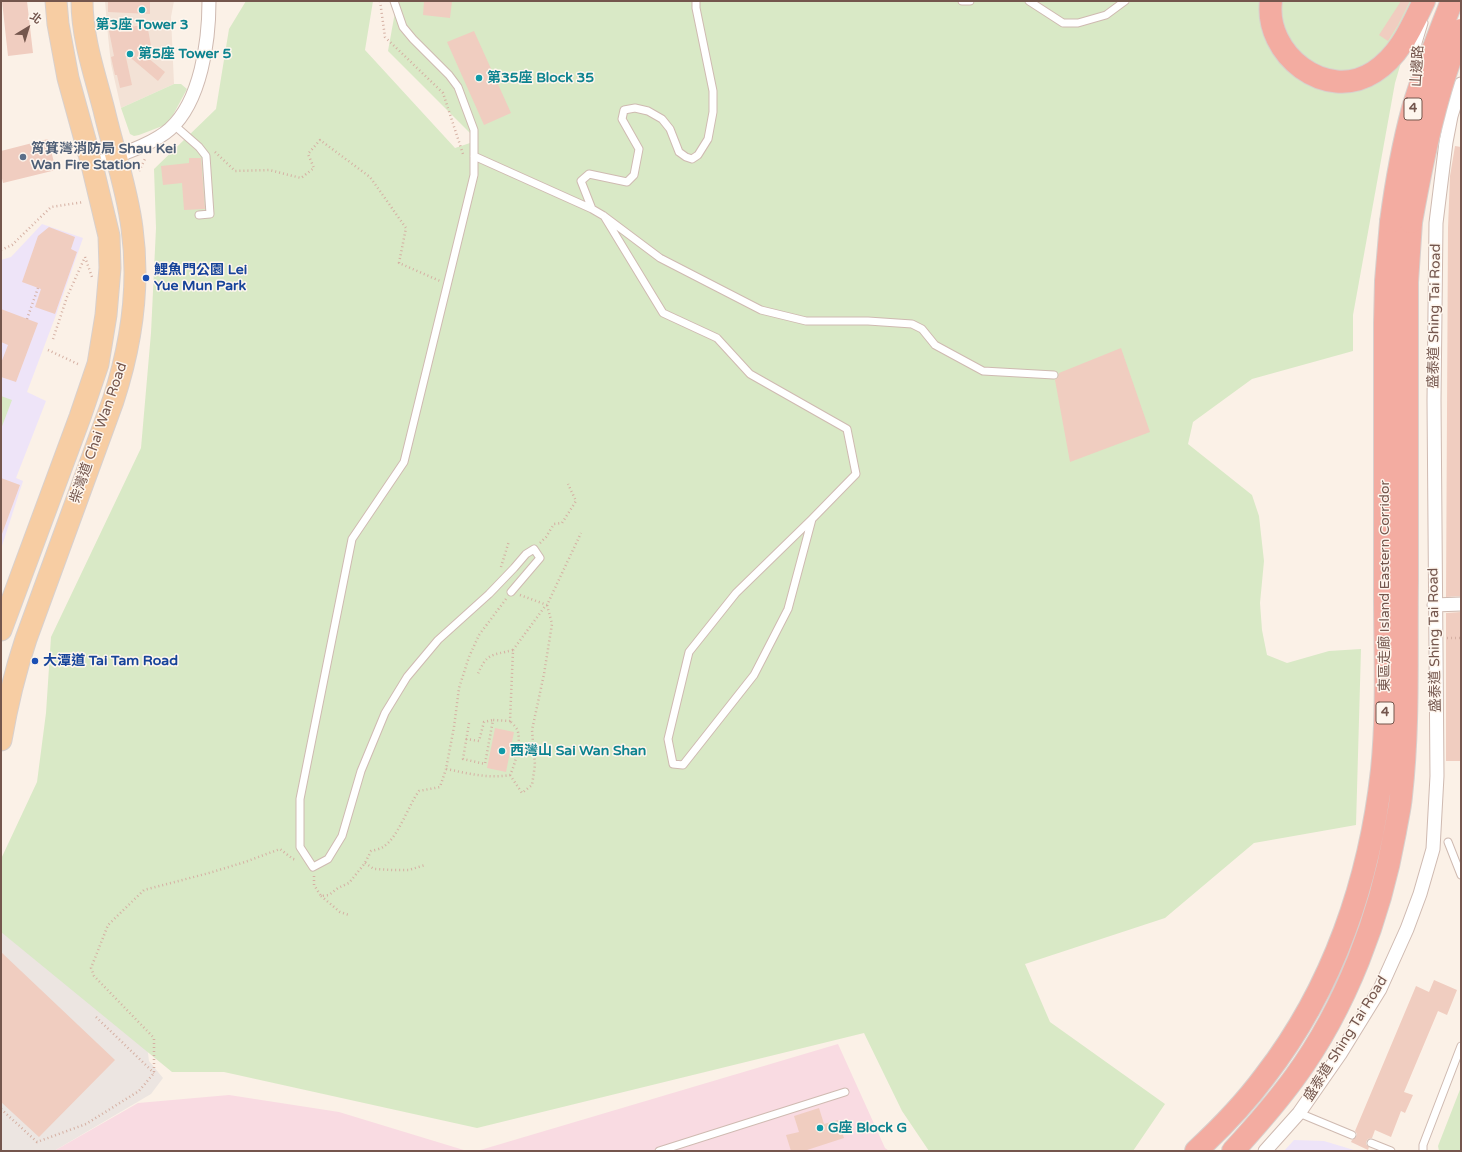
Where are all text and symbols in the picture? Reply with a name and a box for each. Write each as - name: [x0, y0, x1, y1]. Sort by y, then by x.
- marker: 第3座 Tower 3: [137, 5, 147, 15]
- north arrow: [8, 8, 48, 48]
- text: 北: [27, 10, 44, 27]
- place label: 第3座 Tower 3: [95, 17, 189, 33]
- street label: 山邊路: [1409, 45, 1427, 87]
- place label: 第5座 Tower 5: [138, 46, 231, 62]
- marker: 第5座 Tower 5: [125, 49, 135, 59]
- place label: 第35座 Block 35: [487, 70, 594, 86]
- marker: 第35座 Block 35: [474, 73, 484, 83]
- road number: 4: [1404, 98, 1422, 120]
- place label: 筲箕灣消防局 Shau Kei Wan Fire Station: [31, 141, 176, 174]
- marker: 筲箕灣消防局 Shau Kei Wan Fire Station: [18, 152, 28, 162]
- street label: 盛泰道 Shing Tai Road: [1425, 243, 1445, 389]
- place label: 鯉魚門公園 Lei Yue Mun Park: [154, 262, 247, 294]
- marker: 鯉魚門公園 Lei Yue Mun Park: [141, 273, 151, 283]
- street label: 柴灣道 Chai Wan Road: [67, 360, 131, 506]
- street label: 東區走廊 Island Eastern Corridor: [1377, 480, 1393, 692]
- street label: 盛泰道 Shing Tai Road: [1425, 567, 1445, 713]
- place label: 大潭道 Tai Tam Road: [43, 653, 178, 669]
- marker: 大潭道 Tai Tam Road: [30, 656, 40, 666]
- road number: 4: [1376, 702, 1394, 724]
- place label: 西灣山 Sai Wan Shan: [510, 743, 646, 759]
- marker: 西灣山 Sai Wan Shan: [497, 746, 507, 756]
- street label: 盛泰道 Shing Tai Road: [1301, 973, 1391, 1105]
- place label: G座 Block G: [828, 1120, 907, 1136]
- marker: G座 Block G: [815, 1123, 825, 1133]

